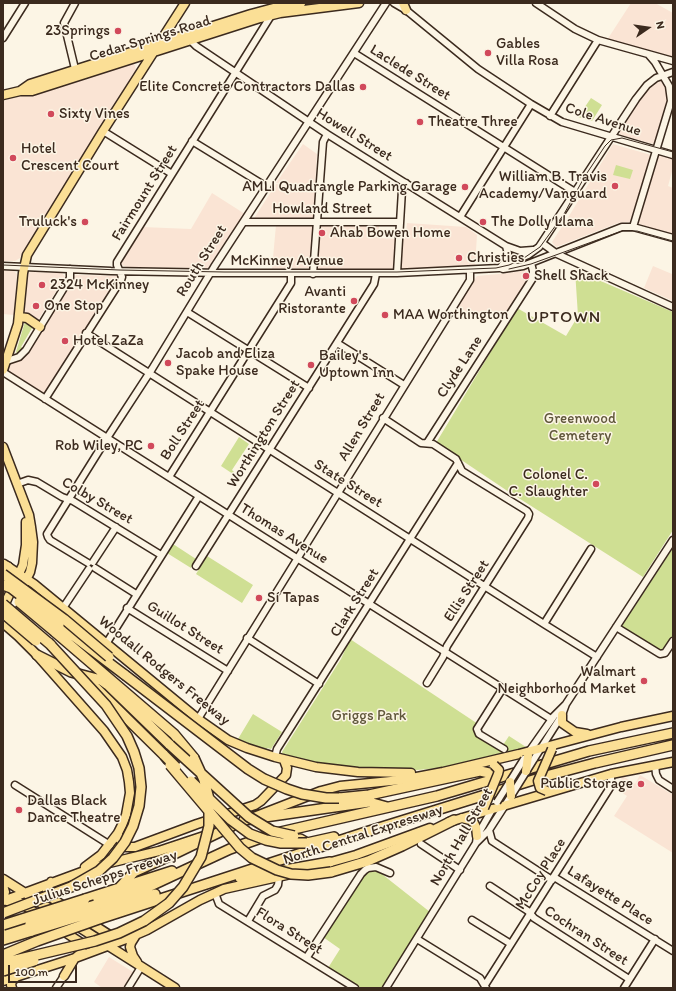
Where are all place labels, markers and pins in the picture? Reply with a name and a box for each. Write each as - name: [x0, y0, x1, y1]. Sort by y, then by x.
- place label: 23Springs: [45, 22, 110, 40]
- marker: 23Springs: [113, 26, 123, 36]
- place label: Gables Villa Rosa: [496, 35, 559, 70]
- marker: Gables Villa Rosa: [483, 48, 493, 58]
- place label: Elite Concrete Contractors Dallas: [139, 78, 355, 96]
- marker: Elite Concrete Contractors Dallas: [358, 82, 368, 92]
- place label: Sixty Vines: [59, 105, 130, 123]
- marker: Sixty Vines: [46, 109, 56, 119]
- place label: Theatre Three: [428, 113, 518, 131]
- marker: Theatre Three: [415, 117, 425, 127]
- place label: Hotel Crescent Court: [21, 140, 119, 175]
- marker: Hotel Crescent Court: [8, 153, 18, 163]
- place label: William B. Travis Academy/Vanguard: [479, 168, 607, 203]
- place label: AMLI Quadrangle Parking Garage: [242, 178, 457, 196]
- marker: William B. Travis Academy/Vanguard: [610, 181, 620, 191]
- marker: AMLI Quadrangle Parking Garage: [460, 182, 470, 192]
- place label: Truluck's: [19, 213, 77, 231]
- place label: The Dolly Llama: [491, 213, 594, 231]
- marker: Truluck's: [80, 217, 90, 227]
- marker: The Dolly Llama: [478, 217, 488, 227]
- place label: Ahab Bowen Home: [330, 224, 451, 242]
- marker: Ahab Bowen Home: [317, 228, 327, 238]
- place label: Christies: [467, 249, 524, 267]
- marker: Christies: [454, 253, 464, 263]
- place label: Shell Shack: [534, 267, 608, 285]
- marker: Shell Shack: [521, 271, 531, 281]
- place label: 2324 McKinney: [50, 276, 149, 294]
- marker: 2324 McKinney: [37, 280, 47, 290]
- place label: Avanti Ristorante: [278, 283, 346, 318]
- marker: Avanti Ristorante: [349, 296, 359, 306]
- place label: One Stop: [44, 297, 103, 315]
- marker: One Stop: [31, 301, 41, 311]
- place label: MAA Worthington: [393, 306, 509, 324]
- marker: MAA Worthington: [380, 310, 390, 320]
- place label: Hotel ZaZa: [73, 332, 144, 350]
- marker: Hotel ZaZa: [60, 336, 70, 346]
- place label: Jacob and Eliza Spake House: [176, 345, 275, 380]
- place label: Bailey's Uptown Inn: [319, 347, 394, 382]
- marker: Jacob and Eliza Spake House: [163, 358, 173, 368]
- marker: Bailey's Uptown Inn: [306, 360, 316, 370]
- place label: Rob Wiley, PC: [55, 437, 143, 455]
- marker: Rob Wiley, PC: [146, 441, 156, 451]
- place label: Colonel C. C. Slaughter: [508, 466, 588, 501]
- marker: Colonel C. C. Slaughter: [591, 479, 601, 489]
- place label: Sí Tapas: [267, 589, 319, 607]
- marker: Sí Tapas: [254, 593, 264, 603]
- place label: Walmart Neighborhood Market: [498, 663, 636, 698]
- marker: Walmart Neighborhood Market: [639, 676, 649, 686]
- place label: Public Storage: [540, 775, 633, 793]
- marker: Public Storage: [636, 779, 646, 789]
- place label: Dallas Black Dance Theatre: [27, 792, 120, 827]
- marker: Dallas Black Dance Theatre: [14, 805, 24, 815]

